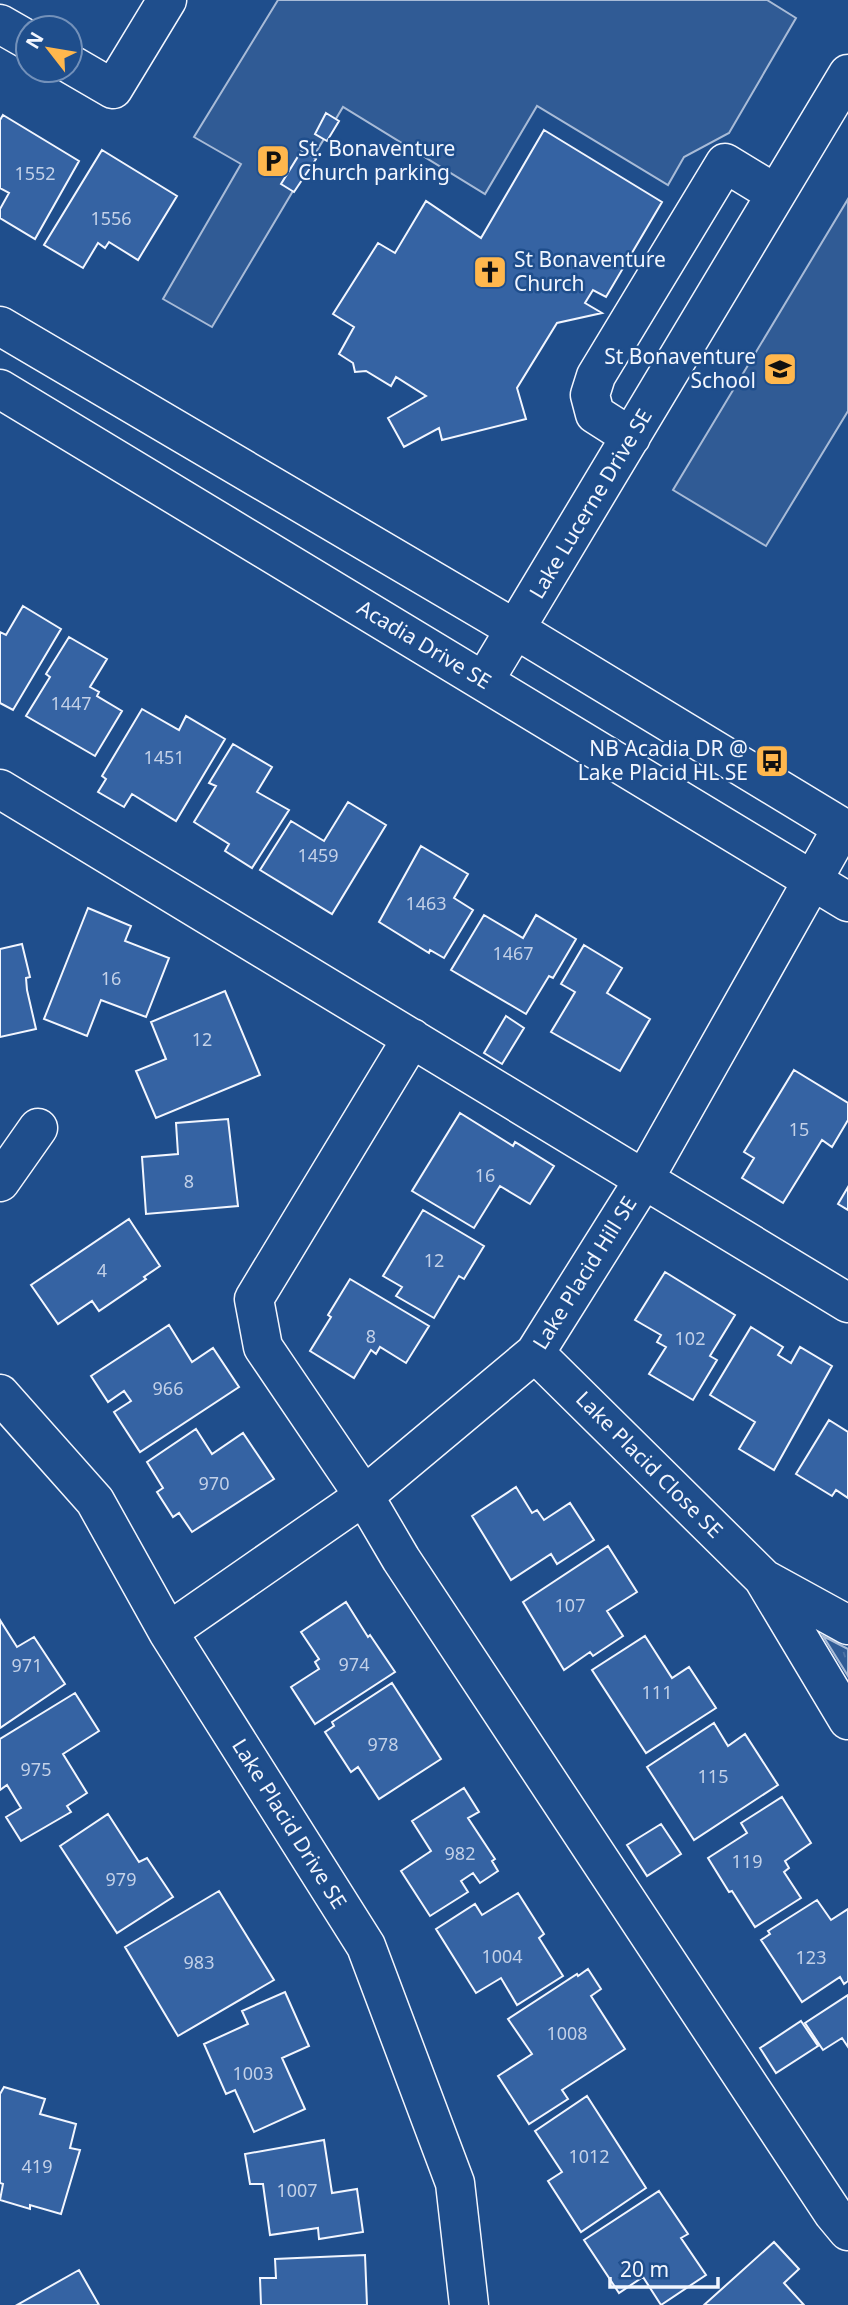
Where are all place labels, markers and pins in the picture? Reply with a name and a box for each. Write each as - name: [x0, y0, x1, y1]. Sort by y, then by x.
- place label: St. Bonaventure Church parking: [298, 134, 455, 186]
- parking icon: St. Bonaventure Church parking: [254, 142, 292, 180]
- place label: St Bonaventure Church: [514, 245, 666, 297]
- church icon: St Bonaventure Church: [471, 253, 509, 291]
- place label: St Bonaventure School: [604, 342, 756, 394]
- school or university icon: St Bonaventure School: [761, 350, 799, 388]
- place label: NB Acadia DR @ Lake Placid HL SE: [578, 734, 748, 786]
- bus stop icon: NB Acadia DR @ Lake Placid HL SE: [753, 742, 791, 780]

